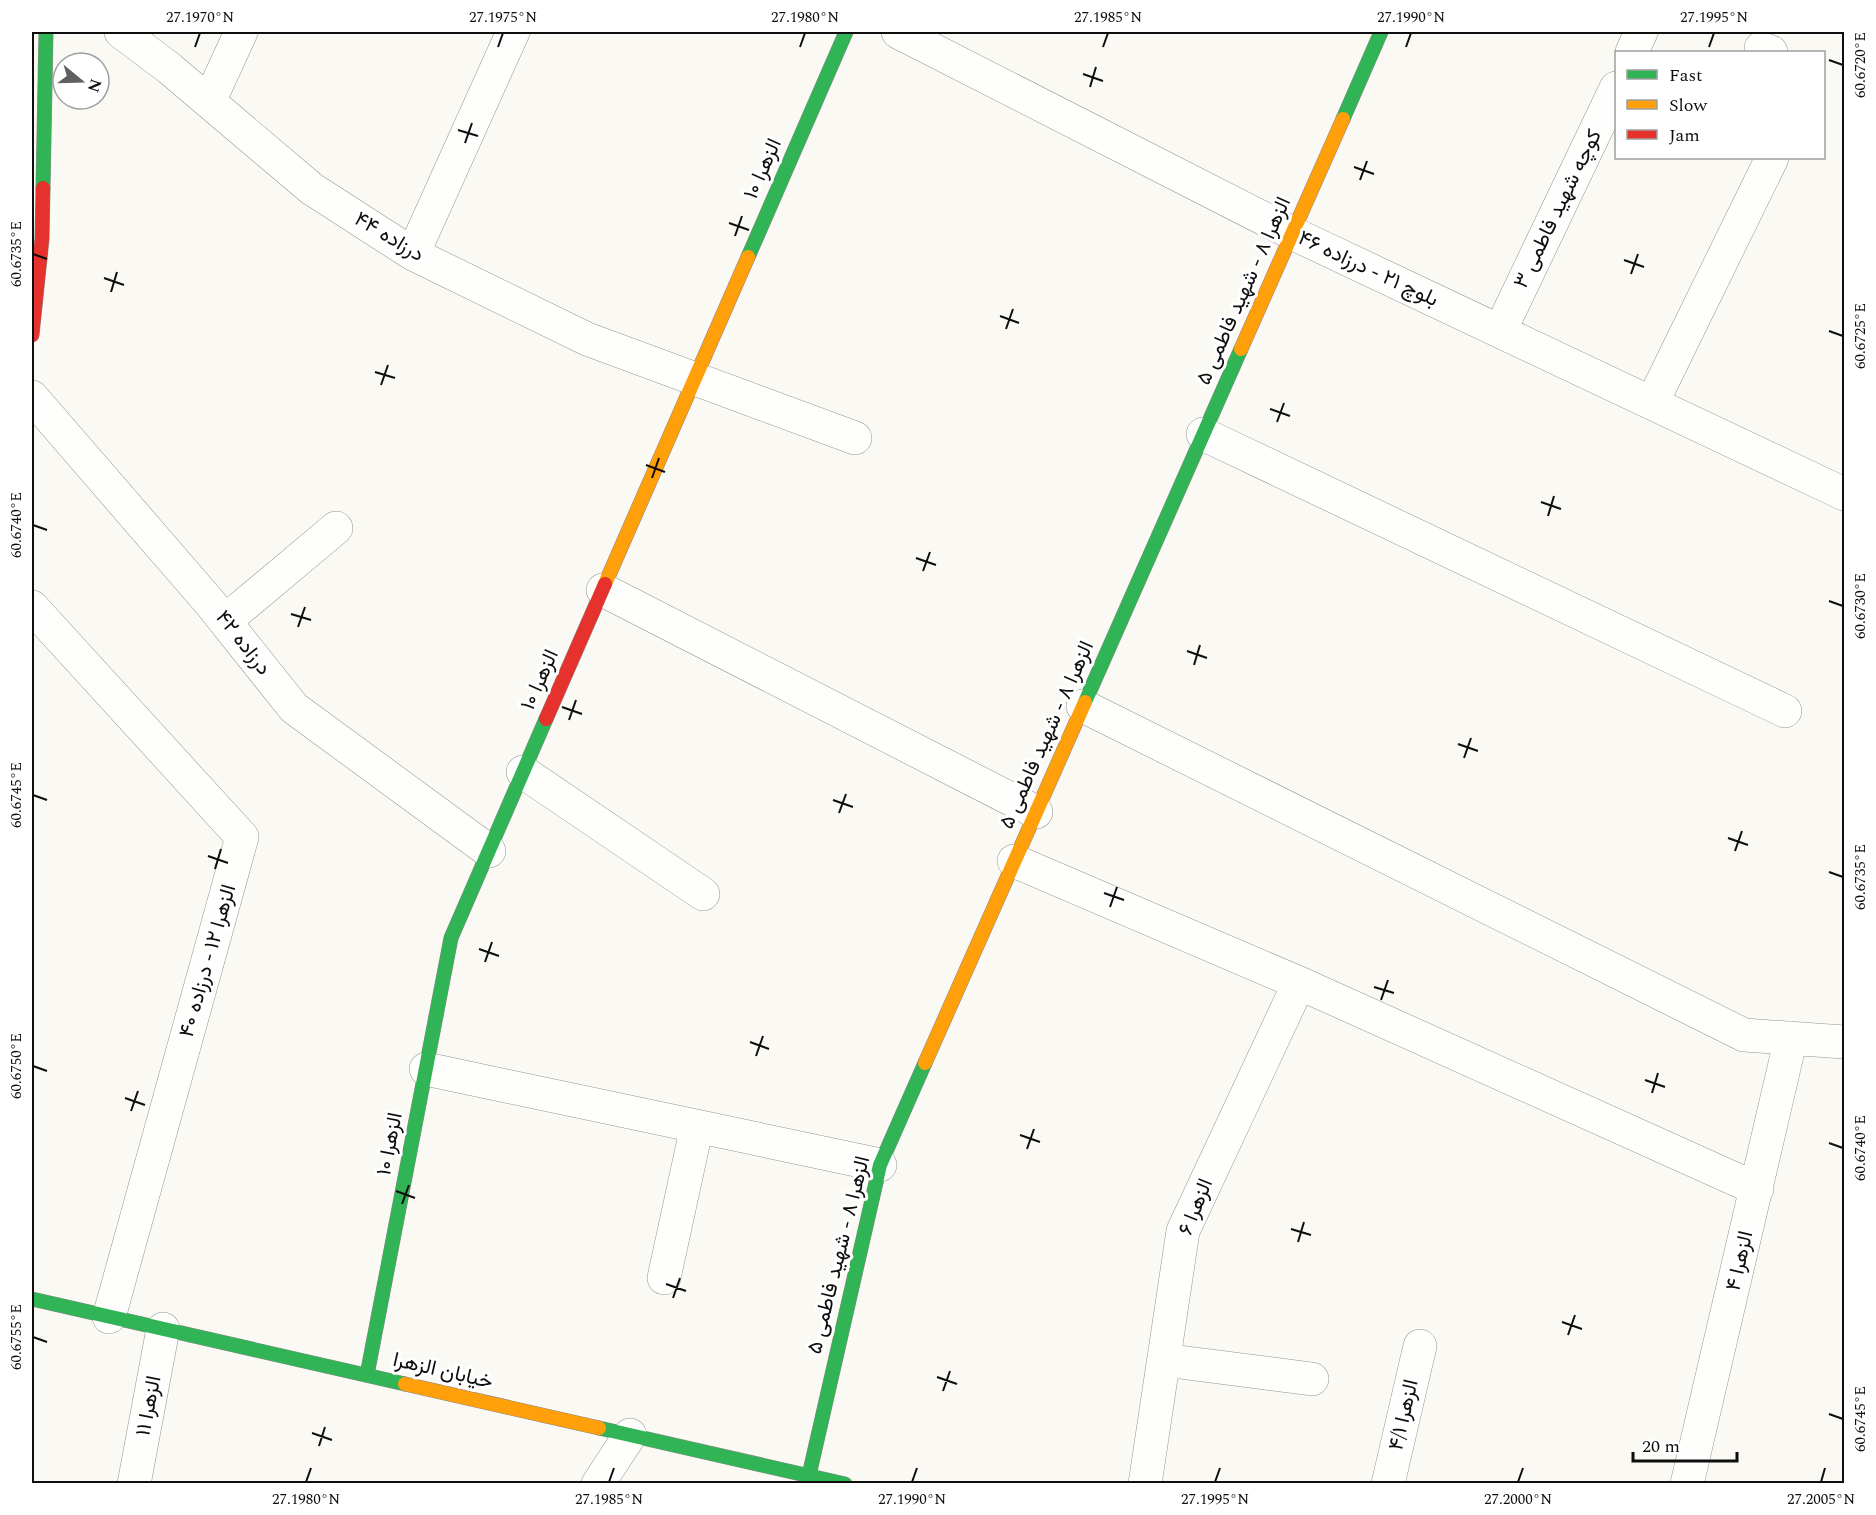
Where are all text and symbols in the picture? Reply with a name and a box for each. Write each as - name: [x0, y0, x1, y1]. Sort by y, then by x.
- text: 27.1970°N: [166, 6, 234, 29]
- text: 27.1975°N: [469, 6, 537, 29]
- text: 27.1980°N: [771, 6, 839, 29]
- text: 27.1985°N: [1074, 6, 1142, 29]
- text: 27.1990°N: [1377, 6, 1445, 29]
- text: 27.1995°N: [1680, 6, 1748, 29]
- text: 60.6720°E: [1849, 32, 1872, 98]
- north arrow: [51, 51, 111, 111]
- legend: [1615, 51, 1825, 159]
- text: Fast: [1669, 62, 1702, 89]
- text: N: [81, 75, 108, 96]
- text: Slow: [1669, 92, 1708, 119]
- text: Jam: [1669, 122, 1700, 149]
- street label: کوچه شهید فاطمی ۳: [1506, 124, 1610, 294]
- street label: الزهرا ۱۰: [735, 133, 791, 205]
- street label: الزهرا ۸ - شهید فاطمی ۵: [1188, 192, 1300, 390]
- street label: درزاده ۴۴: [348, 204, 430, 270]
- text: 60.6735°E: [5, 221, 28, 287]
- street label: بلوچ ۲۱ - درزاده ۴۶: [1292, 222, 1444, 316]
- text: 60.6725°E: [1849, 303, 1872, 369]
- text: 60.6740°E: [5, 492, 28, 558]
- text: 60.6730°E: [1849, 573, 1872, 639]
- street label: درزاده ۴۲: [207, 603, 279, 683]
- street label: الزهرا ۸ - شهید فاطمی ۵: [991, 636, 1103, 834]
- street label: الزهرا ۱۰: [512, 644, 568, 716]
- text: 60.6745°E: [5, 762, 28, 828]
- text: 60.6735°E: [1849, 844, 1872, 910]
- street label: الزهرا ۱۲ - درزاده ۴۰: [171, 881, 245, 1041]
- text: 60.6750°E: [5, 1033, 28, 1099]
- street label: الزهرا ۱۰: [368, 1110, 412, 1178]
- text: 60.6740°E: [1849, 1115, 1872, 1181]
- street label: الزهرا ۸ - شهید فاطمی ۵: [799, 1153, 879, 1357]
- street label: الزهرا ۶: [1170, 1174, 1222, 1240]
- street label: الزهرا ۴: [1718, 1228, 1762, 1294]
- text: 60.6755°E: [5, 1304, 28, 1370]
- street label: خیابان الزهرا: [390, 1344, 496, 1398]
- street label: الزهرا ۱۱: [127, 1373, 171, 1439]
- street label: الزهرا ۴/۱: [1380, 1376, 1428, 1454]
- text: 60.6745°E: [1849, 1386, 1872, 1452]
- scale bar: [1633, 1425, 1736, 1463]
- text: 20 m: [1642, 1433, 1680, 1460]
- text: 27.1980°N: [272, 1488, 340, 1511]
- text: 27.1985°N: [575, 1488, 643, 1511]
- text: 27.1990°N: [878, 1488, 946, 1511]
- text: 27.1995°N: [1181, 1488, 1249, 1511]
- text: 27.2000°N: [1484, 1488, 1552, 1511]
- text: 27.2005°N: [1787, 1488, 1855, 1511]

